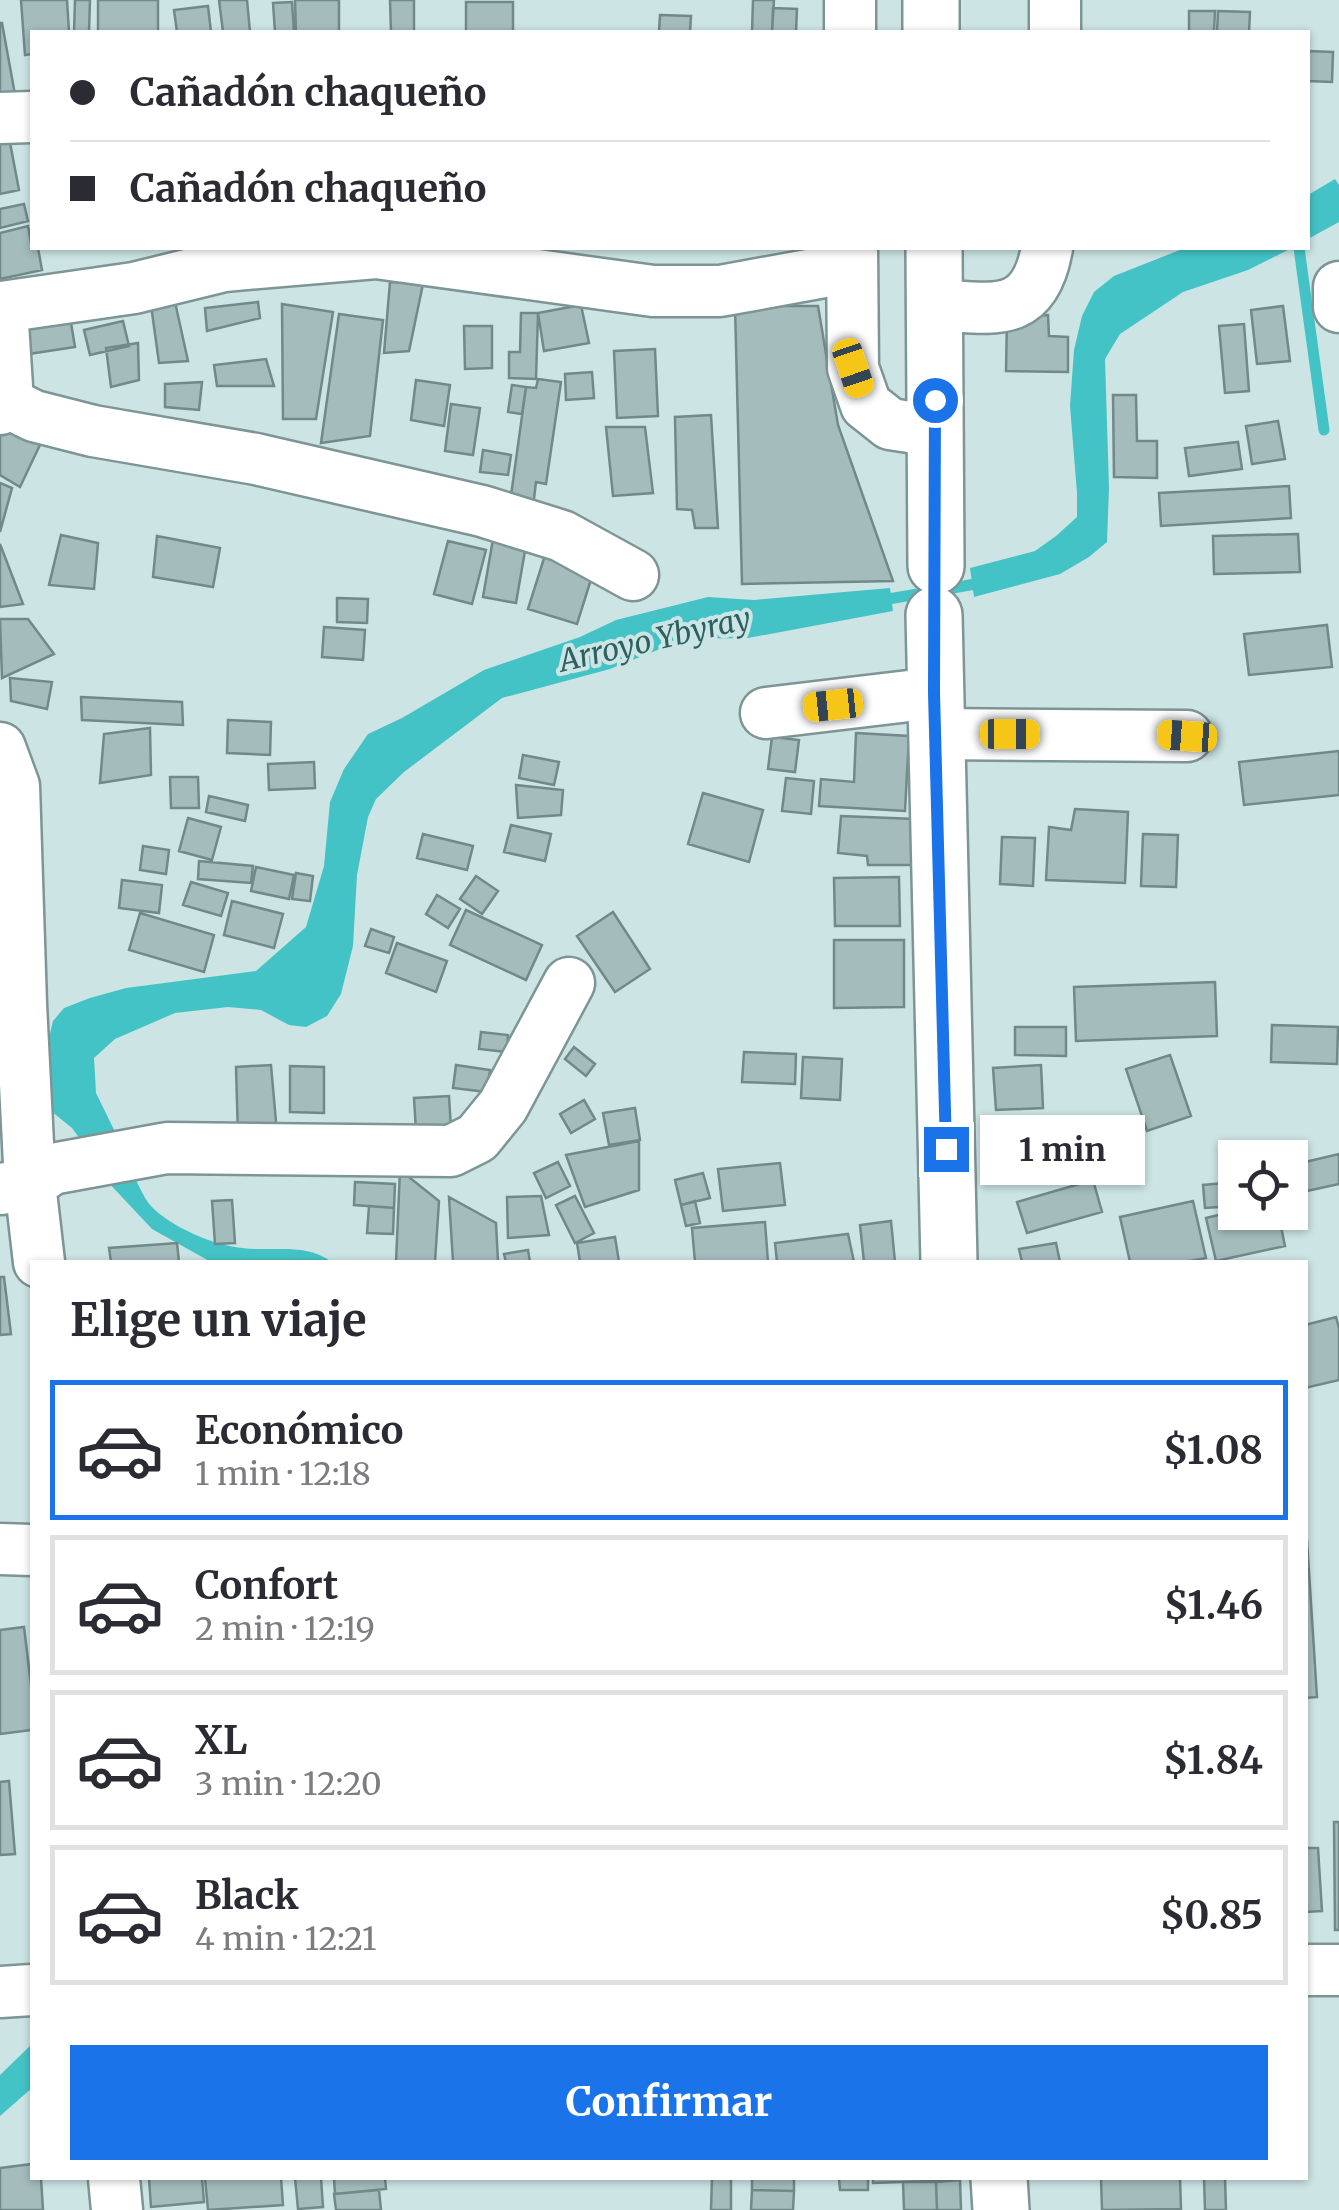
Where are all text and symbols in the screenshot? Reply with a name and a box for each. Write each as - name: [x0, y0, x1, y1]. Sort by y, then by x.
- text: Cañadón chaqueño: [130, 69, 486, 116]
- text: Cañadón chaqueño: [130, 165, 486, 212]
- car: [829, 335, 877, 401]
- route start: [913, 378, 958, 423]
- water label: Arroyo Ybyray: [553, 599, 754, 680]
- car: [802, 687, 864, 723]
- car: [980, 719, 1040, 749]
- car: [1156, 719, 1218, 753]
- callout: 1 min: [981, 1114, 1146, 1184]
- route end: [924, 1127, 969, 1172]
- text: 1 min: [1019, 1130, 1106, 1170]
- map controls: [1218, 1140, 1308, 1230]
- button: locate: [1218, 1140, 1308, 1230]
- text: Elige un viaje: [70, 1292, 366, 1348]
- icon: car: [75, 1405, 165, 1495]
- text: Económico: [195, 1407, 403, 1454]
- text: $1.08: [1163, 1427, 1263, 1474]
- text: 1 min · 12:18: [195, 1454, 371, 1494]
- icon: car: [75, 1560, 165, 1650]
- text: Confort: [195, 1562, 338, 1609]
- text: $1.46: [1164, 1582, 1263, 1629]
- text: 2 min · 12:19: [195, 1609, 375, 1649]
- icon: car: [75, 1715, 165, 1805]
- text: XL: [195, 1717, 247, 1764]
- text: $1.84: [1163, 1737, 1263, 1784]
- text: 3 min · 12:20: [195, 1764, 382, 1804]
- icon: car: [75, 1870, 165, 1960]
- text: Black: [195, 1872, 299, 1919]
- text: $0.85: [1160, 1892, 1263, 1939]
- text: 4 min · 12:21: [195, 1919, 377, 1959]
- button: Confirmar: [70, 2045, 1268, 2160]

